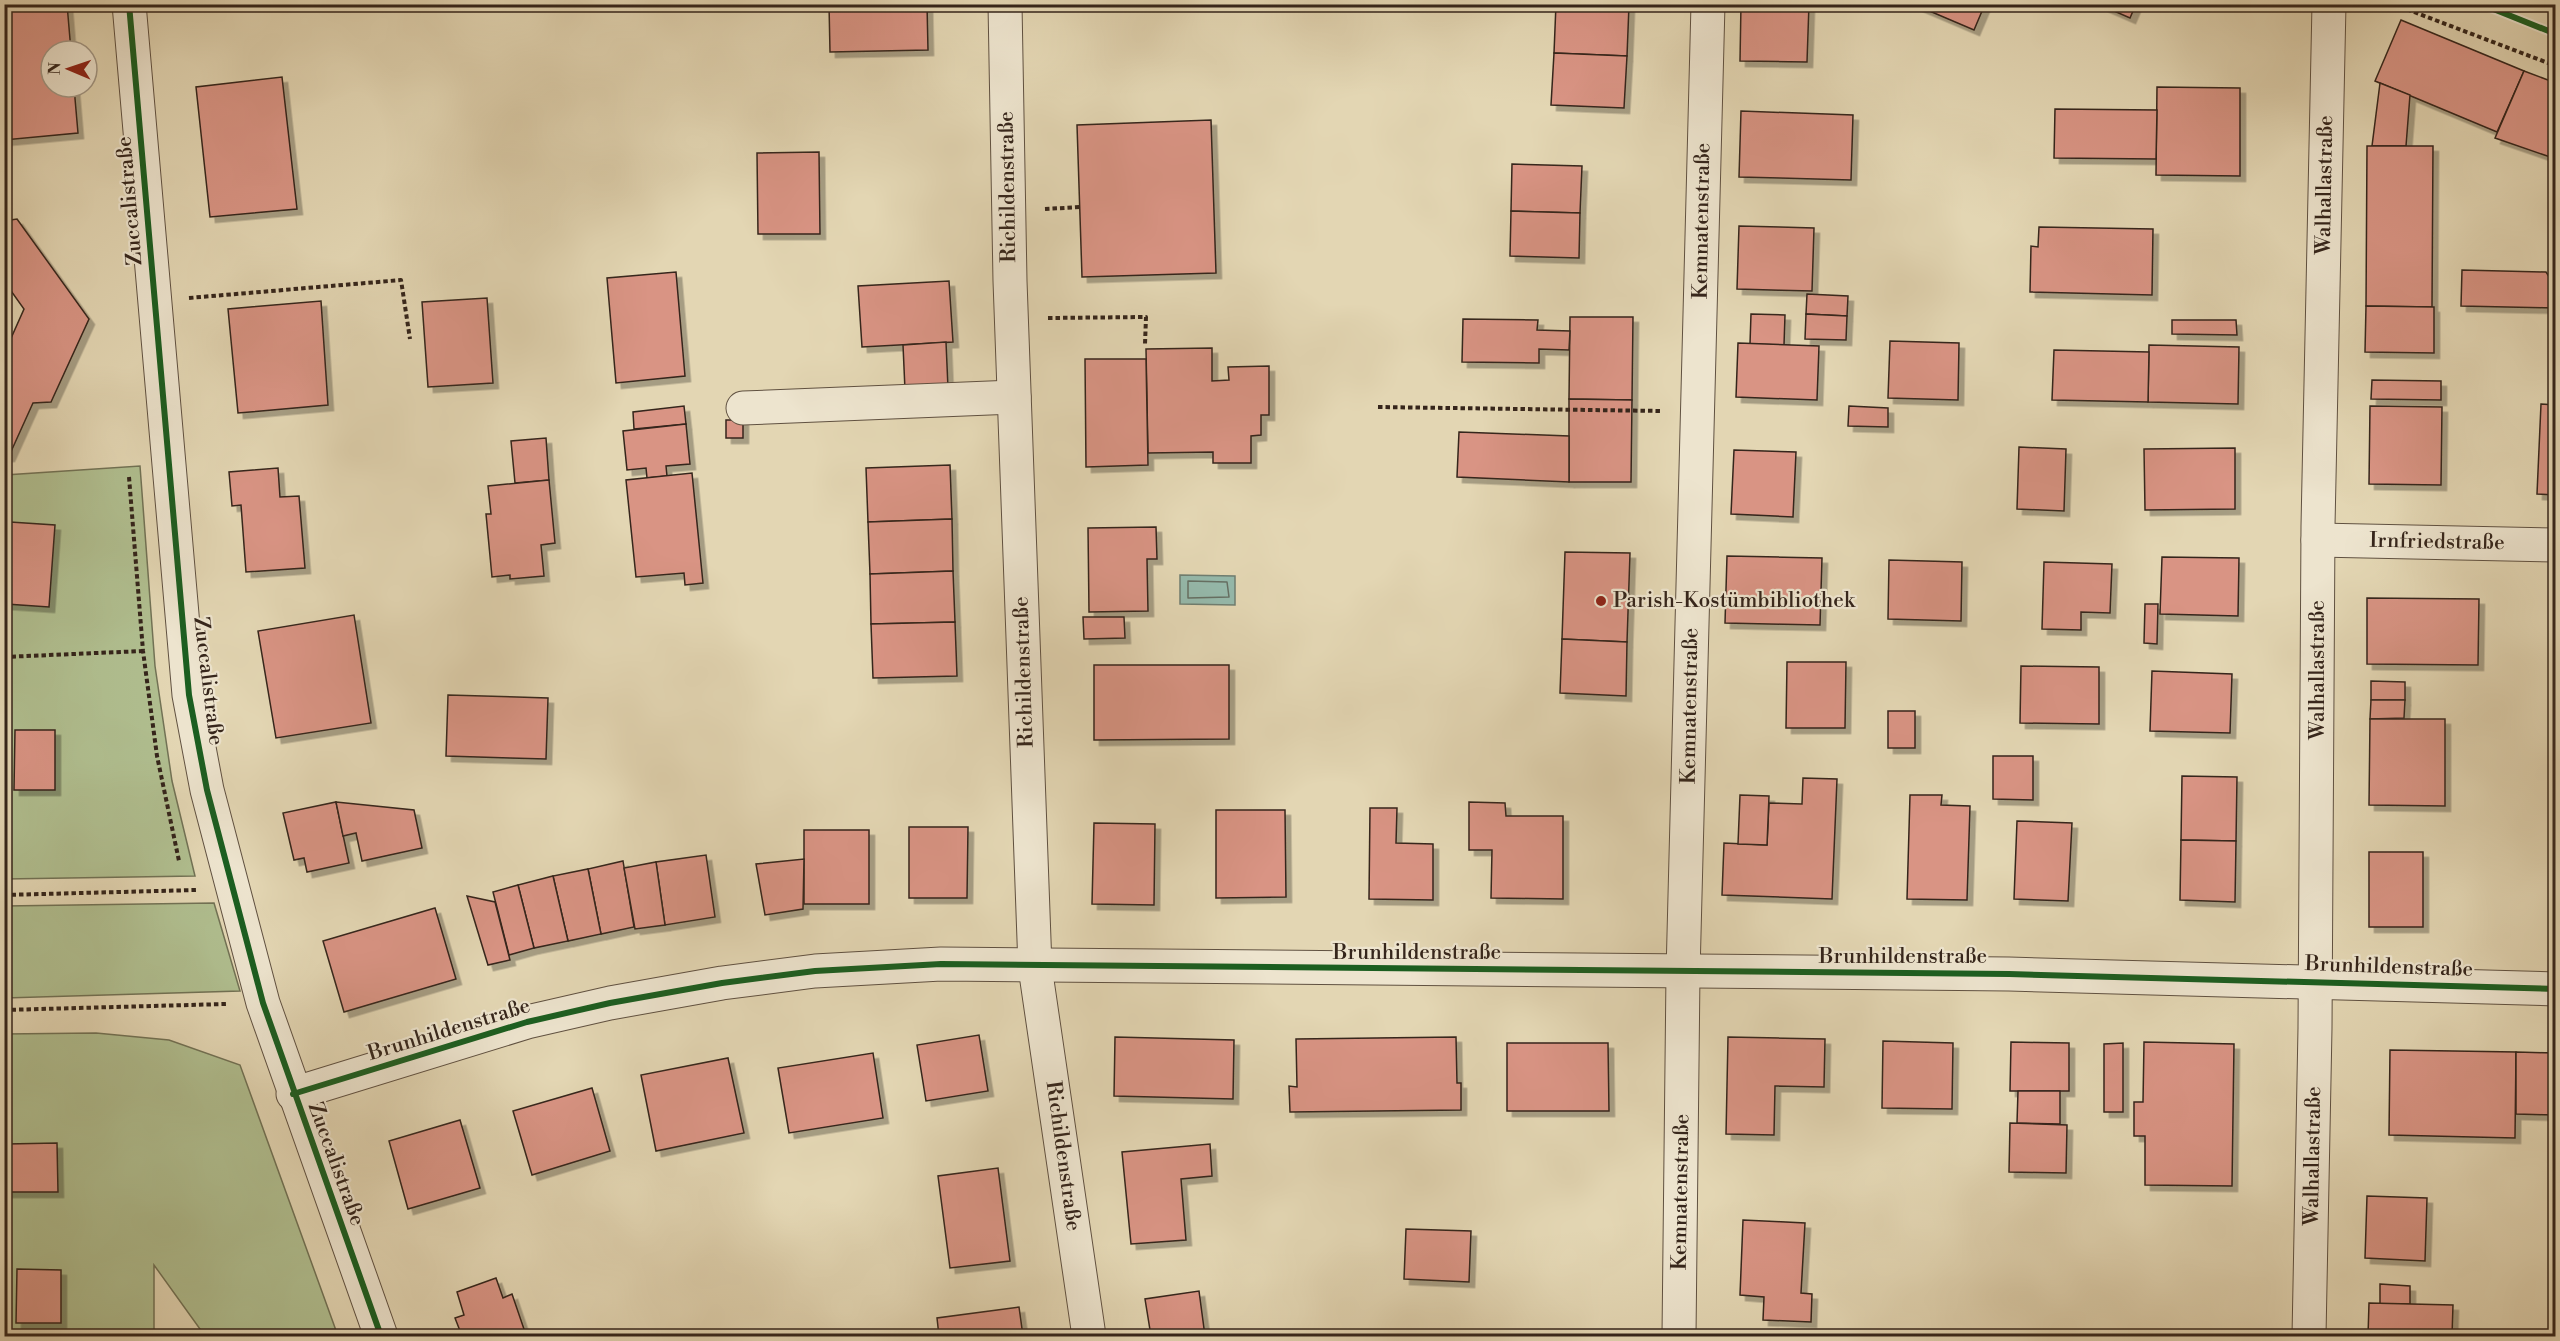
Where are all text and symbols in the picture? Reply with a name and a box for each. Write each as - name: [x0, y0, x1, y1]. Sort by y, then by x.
- north arrow: [39, 39, 99, 99]
- text: N: [45, 61, 65, 75]
- street label: Richildenstraße: [994, 111, 1022, 263]
- street label: Walhallastraße: [2311, 115, 2339, 256]
- street label: Zuccalistraße: [111, 135, 149, 267]
- street label: Kemnatenstraße: [1688, 143, 1716, 299]
- street label: Irnfriedstraße: [2369, 528, 2505, 556]
- place label: Parish-Kostümbibliothek: [1613, 588, 1856, 614]
- marker: Parish-Kostümbibliothek: [1594, 594, 1608, 608]
- street label: Richildenstraße: [1008, 596, 1040, 748]
- street label: Walhallastraße: [2305, 600, 2331, 741]
- street label: Zuccalistraße: [187, 615, 229, 747]
- street label: Kemnatenstraße: [1676, 628, 1704, 784]
- street label: Brunhildenstraße: [1332, 940, 1501, 966]
- street label: Brunhildenstraße: [1818, 944, 1987, 970]
- street label: Brunhildenstraße: [2303, 951, 2474, 983]
- street label: Brunhildenstraße: [364, 993, 533, 1067]
- street label: Richildenstraße: [1040, 1079, 1086, 1233]
- street label: Walhallastraße: [2299, 1086, 2327, 1227]
- street label: Zuccalistraße: [302, 1099, 370, 1229]
- street label: Kemnatenstraße: [1667, 1114, 1695, 1270]

